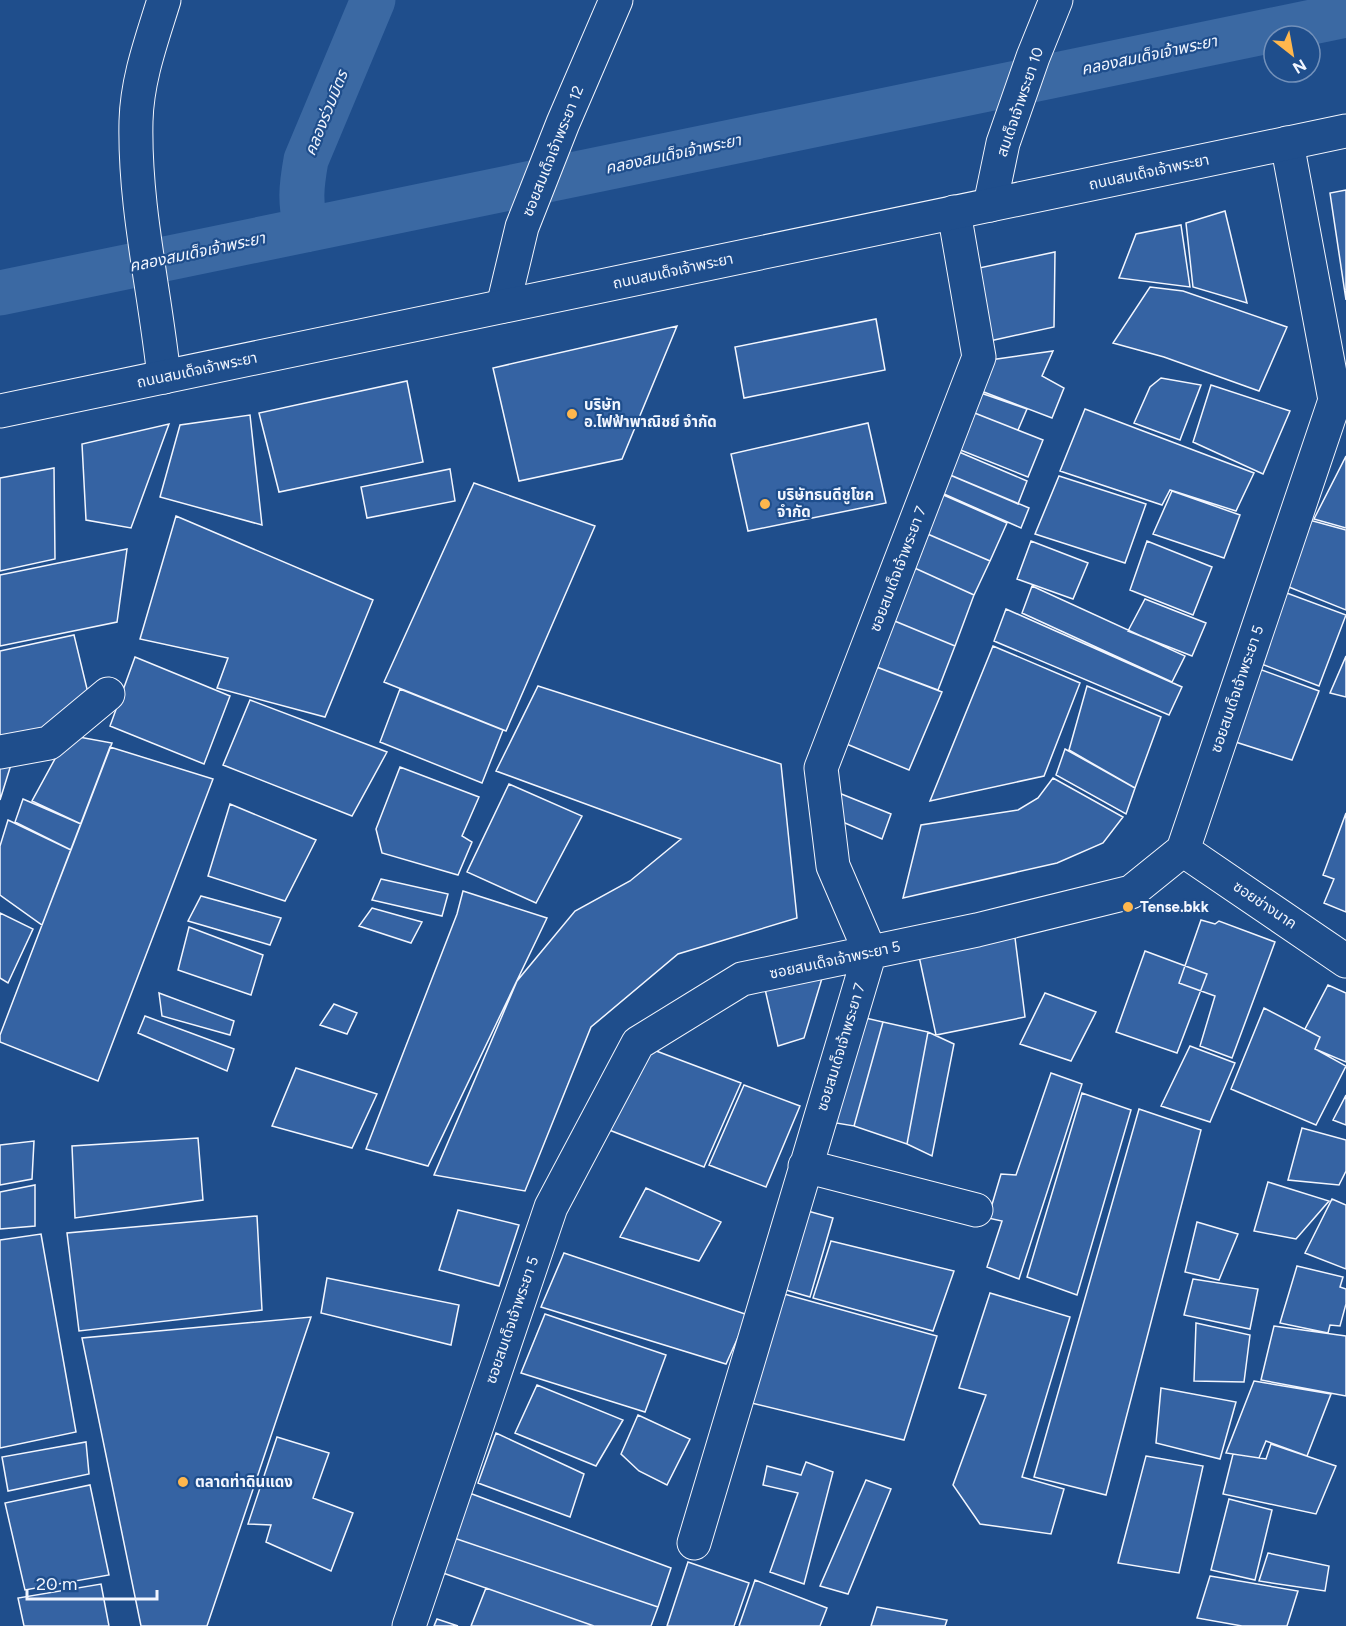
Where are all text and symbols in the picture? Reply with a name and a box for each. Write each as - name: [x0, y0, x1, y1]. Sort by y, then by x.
- north arrow: [1262, 24, 1322, 84]
- water label: คลองสมเด็จเจ้าพระยา: [1079, 31, 1220, 79]
- street label: สมเด็จเจ้าพระยา 10: [993, 45, 1047, 159]
- text: N: [1289, 55, 1310, 78]
- water label: คลองร่วมมิตร: [300, 67, 352, 158]
- street label: ซอยสมเด็จเจ้าพระยา 12: [519, 83, 587, 219]
- water label: คลองสมเด็จเจ้าพระยา: [603, 130, 744, 178]
- street label: ถนนสมเด็จเจ้าพระยา: [1087, 150, 1211, 194]
- water label: คลองสมเด็จเจ้าพระยา: [127, 228, 268, 276]
- street label: ถนนสมเด็จเจ้าพระยา: [611, 249, 735, 293]
- street label: ถนนสมเด็จเจ้าพระยา: [135, 348, 259, 392]
- place label: บริษัท อ.ไฟฟ้าพาณิชย์ จำกัด: [584, 396, 717, 431]
- marker: บริษัท อ.ไฟฟ้าพาณิชย์ จำกัด: [565, 407, 579, 421]
- place label: บริษัทธนดีชูโชค จำกัด: [777, 486, 874, 521]
- marker: บริษัทธนดีชูโชค จำกัด: [758, 497, 772, 511]
- street label: ซอยสมเด็จเจ้าพระยา 7: [866, 504, 930, 634]
- street label: ซอยสมเด็จเจ้าพระยา 5: [1207, 623, 1267, 755]
- street label: ซอยช่างนาค: [1230, 877, 1300, 933]
- place label: Tense.bkk: [1140, 898, 1209, 916]
- marker: Tense.bkk: [1121, 900, 1135, 914]
- street label: ซอยสมเด็จเจ้าพระยา 5: [768, 937, 902, 983]
- street label: ซอยสมเด็จเจ้าพระยา 7: [813, 981, 869, 1113]
- street label: ซอยสมเด็จเจ้าพระยา 5: [482, 1254, 542, 1386]
- place label: ตลาดท่าดินแดง: [195, 1473, 293, 1491]
- marker: ตลาดท่าดินแดง: [176, 1475, 190, 1489]
- scale bar: [27, 1563, 158, 1601]
- text: 20 m: [36, 1573, 77, 1595]

